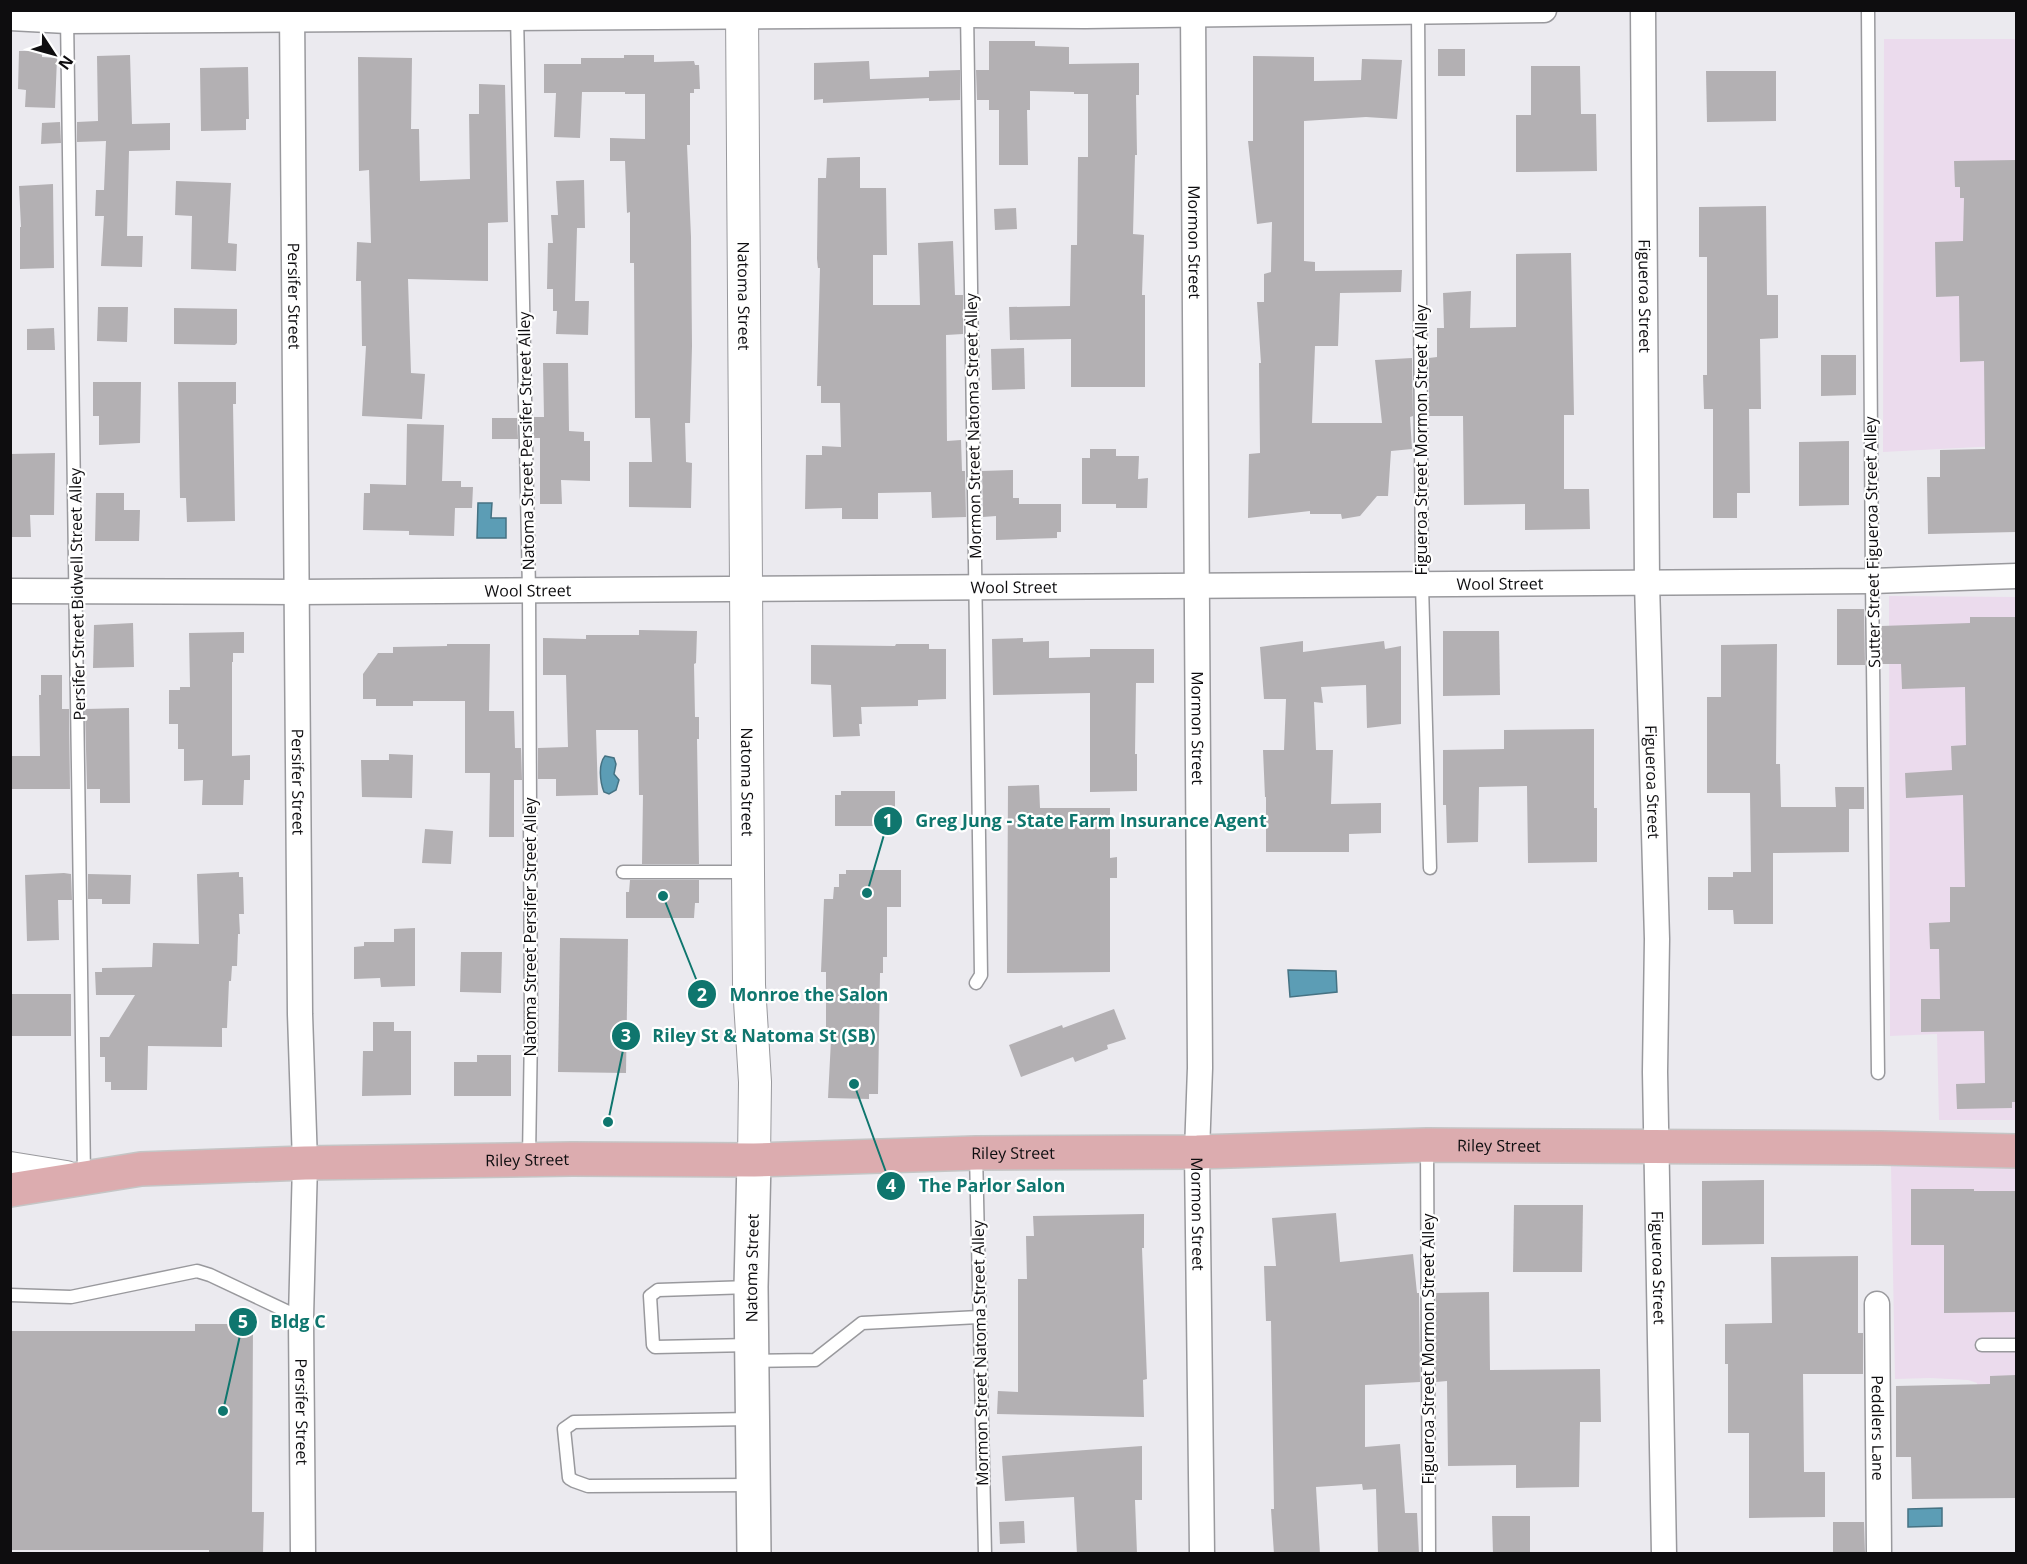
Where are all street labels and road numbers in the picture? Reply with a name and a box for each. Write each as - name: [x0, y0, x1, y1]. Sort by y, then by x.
- street label: Mormon Street: [1183, 185, 1206, 299]
- street label: Figueroa Street: [1634, 239, 1656, 353]
- street label: Natoma Street: [733, 242, 755, 351]
- street label: Persifer Street: [283, 243, 306, 350]
- street label: Mormon Street Natoma Street Alley: [960, 292, 986, 559]
- street label: Figueroa Street Mormon Street Alley: [1410, 304, 1432, 575]
- street label: Natoma Street Persifer Street Alley: [513, 310, 539, 571]
- street label: Sutter Street Figueroa Street Alley: [1859, 415, 1885, 668]
- street label: Persifer Street Bidwell Street Alley: [64, 467, 90, 720]
- street label: Wool Street: [1456, 572, 1544, 595]
- street label: Wool Street: [970, 576, 1058, 598]
- street label: Wool Street: [484, 579, 572, 602]
- street label: Mormon Street: [1186, 671, 1209, 785]
- street label: Figueroa Street: [1640, 725, 1665, 839]
- street label: Natoma Street: [736, 727, 759, 837]
- street label: Persifer Street: [287, 729, 310, 836]
- street label: Natoma Street Persifer Street Alley: [519, 797, 541, 1056]
- street label: Riley Street: [1457, 1134, 1541, 1157]
- street label: Riley Street: [971, 1142, 1055, 1164]
- street label: Riley Street: [485, 1148, 570, 1171]
- street label: Mormon Street: [1186, 1157, 1209, 1271]
- street label: Figueroa Street: [1647, 1211, 1671, 1325]
- street label: Natoma Street: [740, 1213, 764, 1323]
- street label: Figueroa Street Mormon Street Alley: [1417, 1213, 1439, 1484]
- street label: Mormon Street Natoma Street Alley: [967, 1219, 993, 1486]
- street label: Persifer Street: [290, 1358, 313, 1466]
- street label: Peddlers Lane: [1867, 1375, 1889, 1481]

